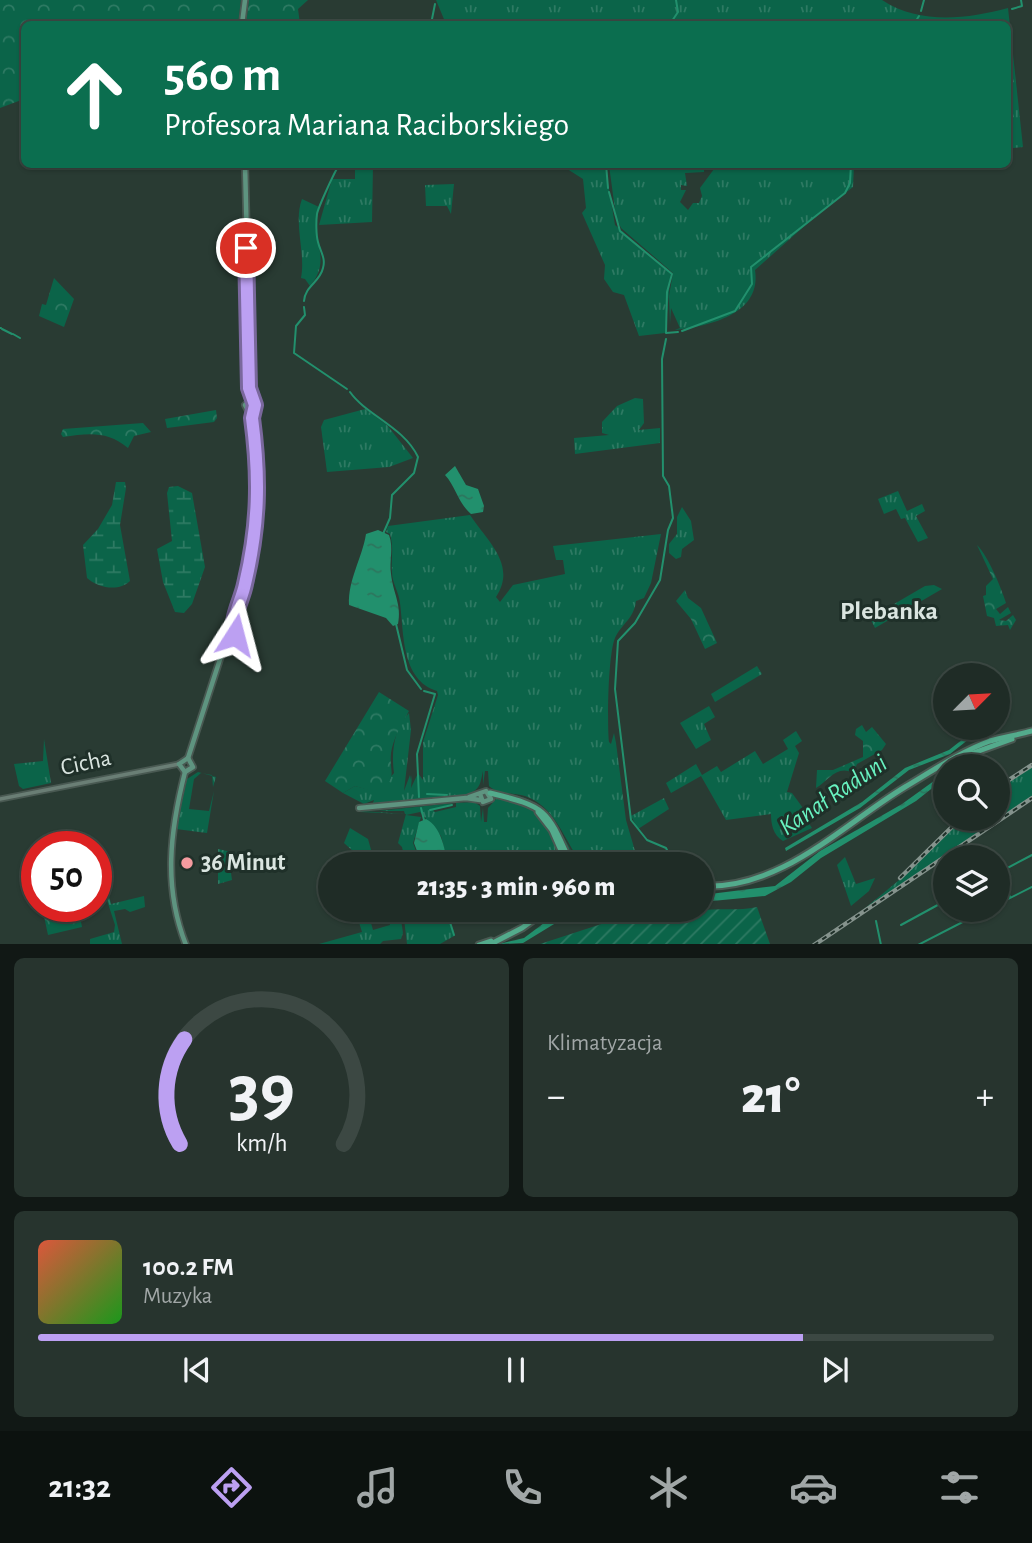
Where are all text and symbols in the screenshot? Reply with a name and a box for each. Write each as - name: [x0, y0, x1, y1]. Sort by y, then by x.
- icon: ahead: [49, 49, 140, 140]
- text: 560 m: [164, 51, 281, 100]
- text: Profesora Mariana Raciborskiego: [164, 109, 569, 141]
- pin: [216, 218, 276, 278]
- icon: arrive: [227, 229, 265, 267]
- position arrow: [198, 598, 272, 672]
- district label: Plebanka: [840, 598, 938, 624]
- north arrow: [933, 663, 1010, 740]
- map controls: [933, 663, 1010, 922]
- street label: Cicha: [59, 746, 113, 780]
- water label: Kanał Raduni: [774, 749, 892, 840]
- button: search: [933, 754, 1010, 831]
- speed limit sign: 50: [21, 831, 112, 922]
- button: layers: [933, 845, 1010, 922]
- place label: 36 Minut: [201, 851, 285, 875]
- marker: 36 Minut: [179, 855, 195, 871]
- text: 21:35 · 3 min · 960 m: [417, 874, 615, 900]
- text: Klimatyzacja: [547, 1032, 663, 1055]
- text: 39: [228, 1056, 295, 1129]
- text: 21°: [741, 1070, 800, 1122]
- text: −: [547, 1078, 565, 1116]
- text: +: [976, 1078, 994, 1116]
- text: km/h: [236, 1130, 287, 1155]
- text: 100.2 FM: [143, 1254, 234, 1280]
- text: Muzyka: [143, 1285, 212, 1308]
- icon: previous: [178, 1351, 216, 1389]
- icon: pause: [497, 1351, 535, 1389]
- icon: next: [816, 1351, 854, 1389]
- icon: directions: [207, 1463, 256, 1512]
- icon: music: [353, 1463, 402, 1512]
- icon: phone: [498, 1463, 547, 1512]
- icon: climate: [644, 1463, 693, 1512]
- icon: car: [789, 1463, 838, 1512]
- icon: filters: [935, 1463, 984, 1512]
- text: 21:32: [48, 1471, 111, 1503]

